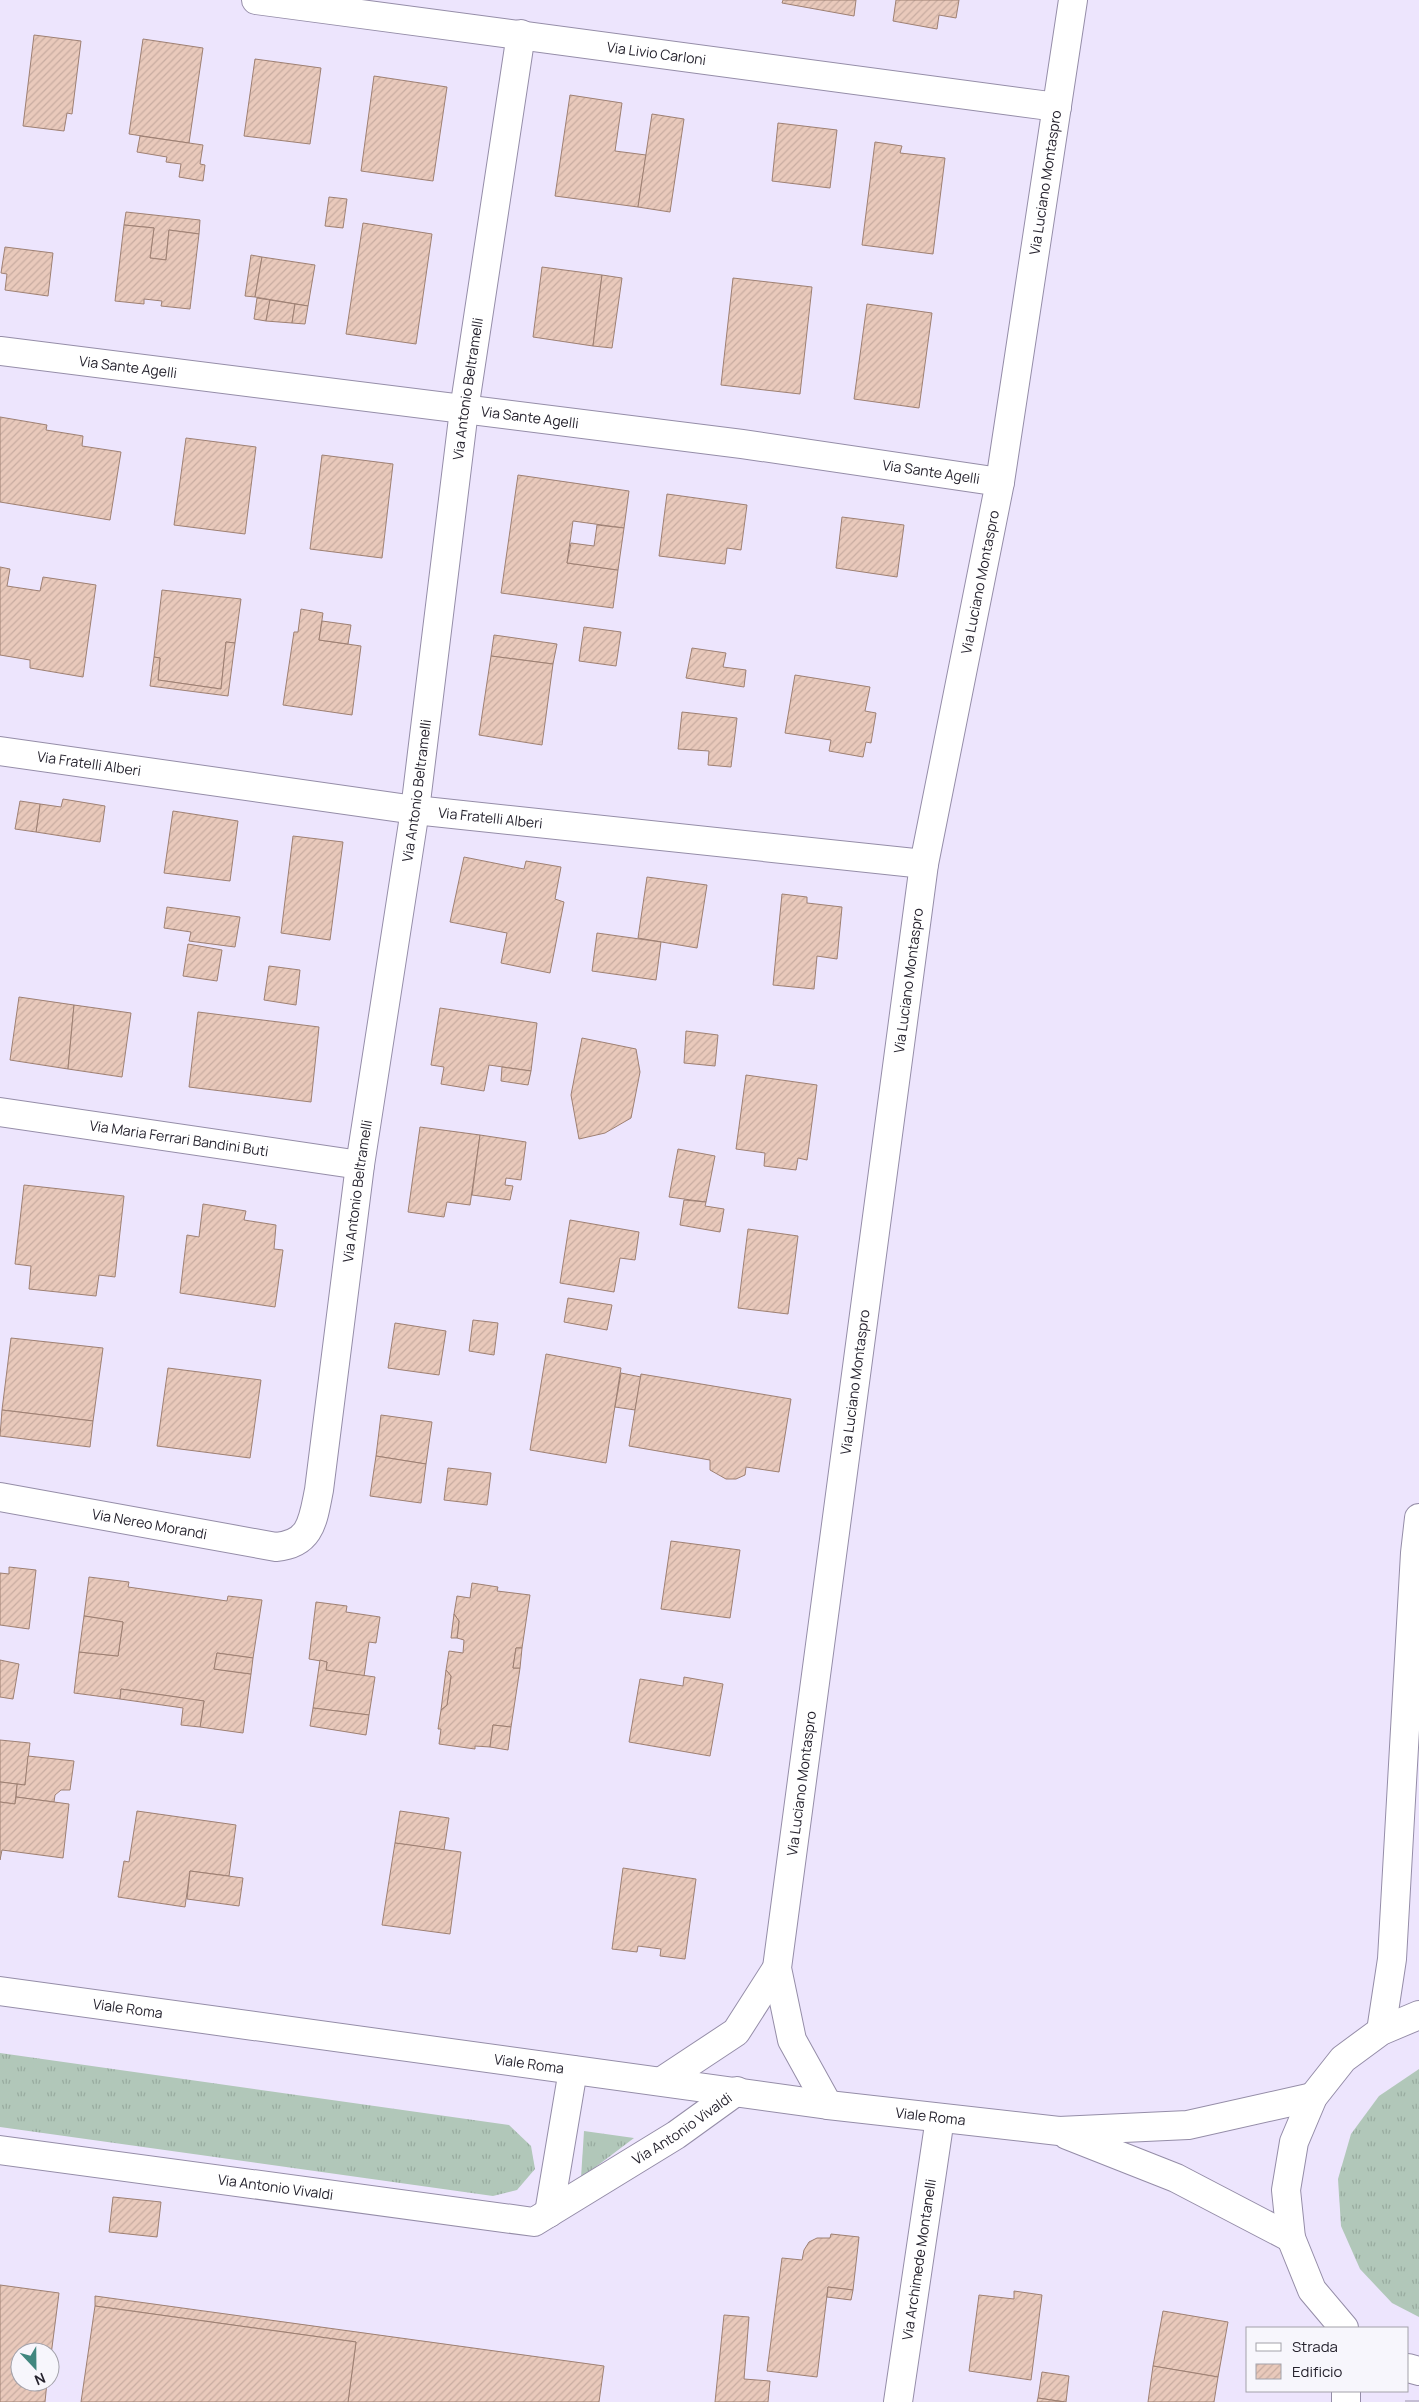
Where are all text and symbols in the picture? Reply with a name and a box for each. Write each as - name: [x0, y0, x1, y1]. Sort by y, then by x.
- street label: Via Livio Carloni: [606, 37, 707, 69]
- street label: Via Luciano Montaspro: [1025, 109, 1065, 256]
- street label: Via Antonio Beltramelli: [448, 316, 487, 461]
- street label: Via Sante Agelli: [78, 351, 178, 382]
- street label: Via Sante Agelli: [480, 401, 580, 432]
- street label: Via Sante Agelli: [881, 455, 981, 488]
- street label: Via Luciano Montaspro: [956, 508, 1003, 656]
- street label: Via Antonio Beltramelli: [397, 718, 435, 863]
- street label: Via Fratelli Alberi: [36, 746, 142, 780]
- street label: Via Fratelli Alberi: [437, 803, 544, 832]
- street label: Via Luciano Montaspro: [889, 907, 927, 1054]
- street label: Via Maria Ferrari Bandini Buti: [88, 1115, 270, 1160]
- street label: Via Antonio Beltramelli: [338, 1118, 376, 1263]
- street label: Via Luciano Montaspro: [835, 1308, 874, 1456]
- street label: Via Nereo Morandi: [91, 1504, 209, 1543]
- street label: Via Luciano Montaspro: [782, 1710, 820, 1857]
- street label: Viale Roma: [92, 1994, 164, 2022]
- street label: Viale Roma: [493, 2049, 565, 2078]
- street label: Via Antonio Vivaldi: [629, 2088, 735, 2169]
- street label: Viale Roma: [895, 2103, 967, 2129]
- street label: Via Antonio Vivaldi: [217, 2169, 335, 2204]
- street label: Via Archimede Montanelli: [897, 2178, 940, 2341]
- legend: [1246, 2327, 1409, 2392]
- text: Strada: [1292, 2336, 1338, 2357]
- north arrow: [10, 2342, 60, 2392]
- text: Edificio: [1292, 2361, 1343, 2382]
- text: N: [32, 2369, 48, 2390]

